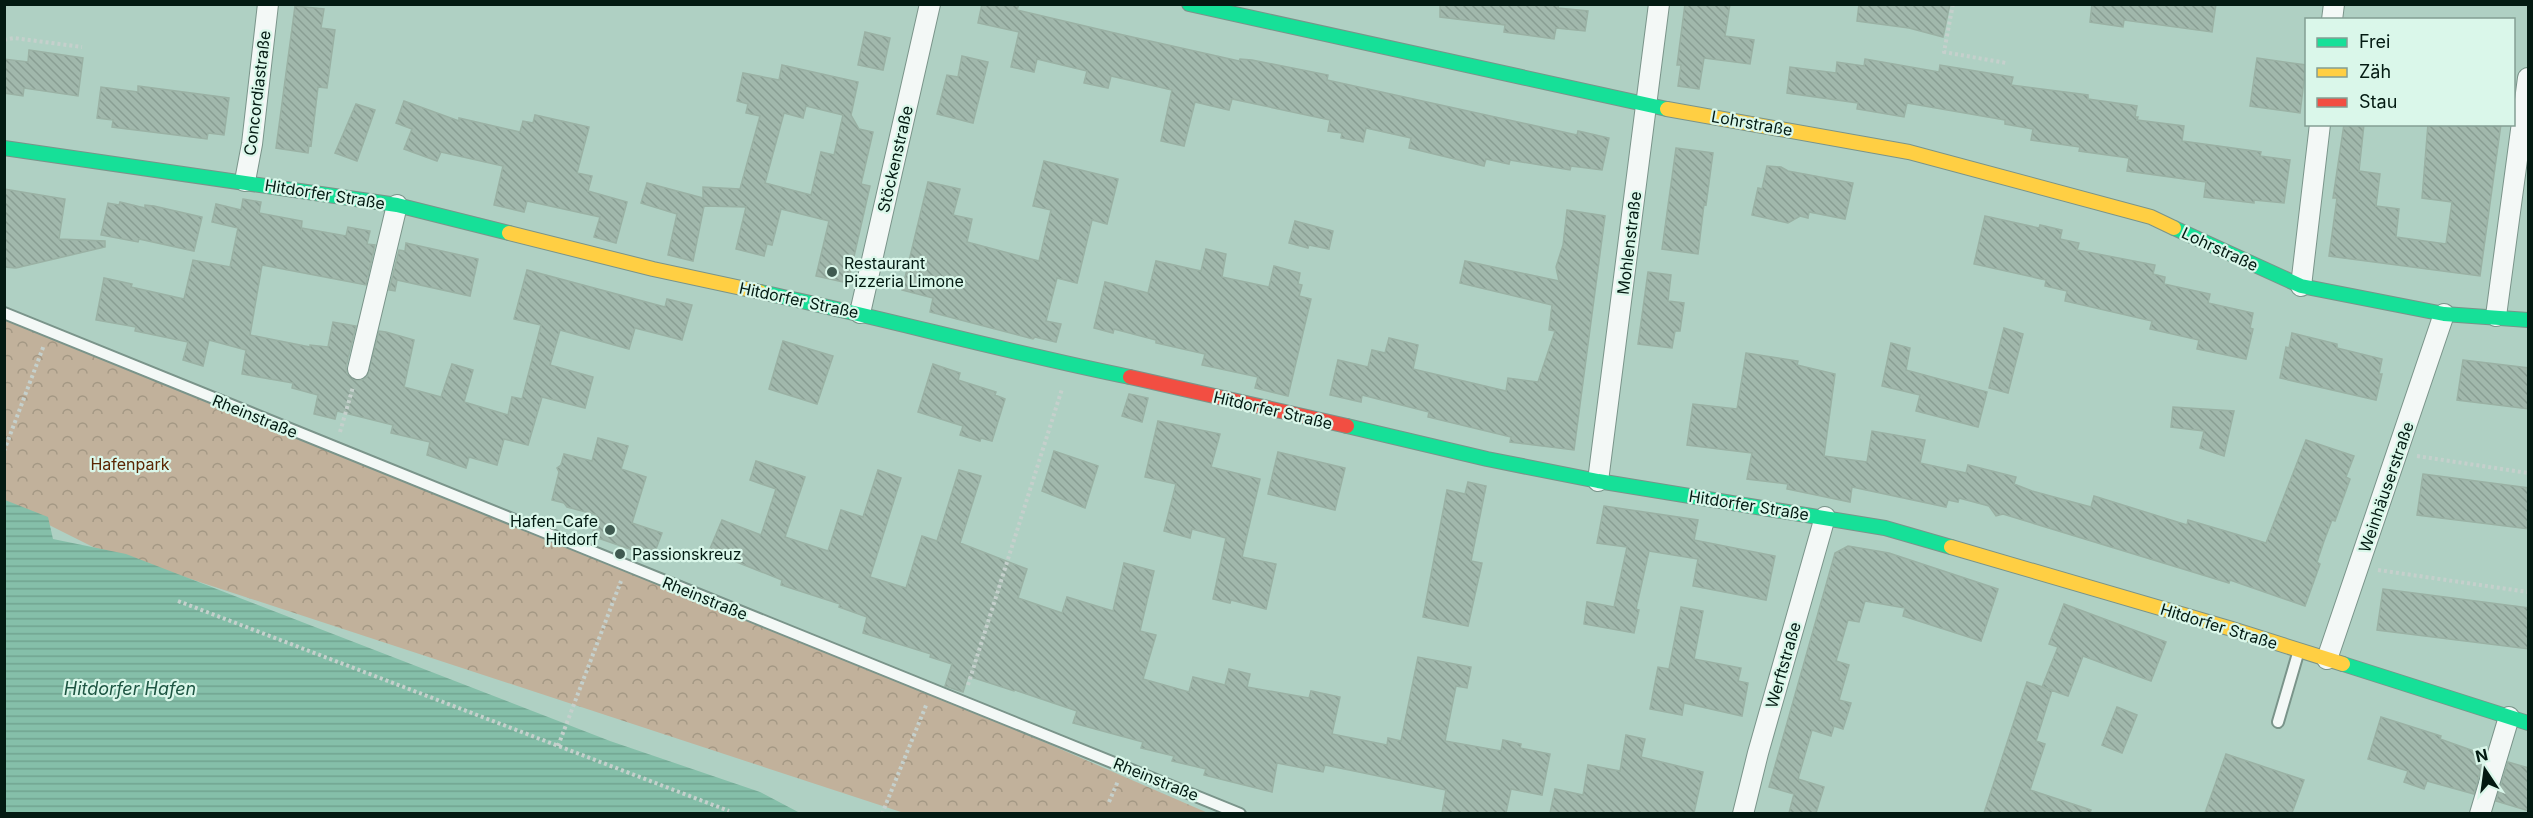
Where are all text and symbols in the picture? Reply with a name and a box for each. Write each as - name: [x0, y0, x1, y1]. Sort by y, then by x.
- legend: [2305, 18, 2515, 126]
- street label: Concordiastraße: [239, 29, 275, 157]
- text: Frei: [2359, 31, 2390, 52]
- text: Zäh: [2359, 61, 2391, 82]
- text: Stau: [2359, 91, 2397, 112]
- street label: Stöckenstraße: [873, 104, 917, 214]
- street label: Lohrstraße: [1710, 106, 1794, 140]
- street label: Hitdorfer Straße: [263, 175, 387, 213]
- street label: Mohlenstraße: [1613, 190, 1645, 296]
- street label: Lohrstraße: [2179, 223, 2261, 275]
- place label: Restaurant Pizzeria Limone: [844, 253, 964, 291]
- marker: Restaurant Pizzeria Limone: [825, 265, 839, 279]
- street label: Hitdorfer Straße: [737, 278, 861, 322]
- street label: Hitdorfer Straße: [1212, 387, 1334, 433]
- street label: Rheinstraße: [209, 390, 301, 442]
- street label: Weinhäuserstraße: [2354, 419, 2418, 555]
- park label: Hafenpark: [90, 454, 170, 474]
- street label: Hitdorfer Straße: [1687, 486, 1811, 524]
- place label: Hafen-Cafe Hitdorf: [510, 511, 598, 549]
- marker: Hafen-Cafe Hitdorf: [603, 523, 617, 537]
- place label: Passionskreuz: [632, 544, 742, 564]
- marker: Passionskreuz: [613, 547, 627, 561]
- street label: Rheinstraße: [659, 572, 751, 624]
- street label: Hitdorfer Straße: [2158, 599, 2280, 653]
- street label: Werftstraße: [1761, 620, 1805, 710]
- water label: Hitdorfer Hafen: [64, 678, 196, 699]
- north arrow: [2455, 740, 2515, 800]
- text: N: [2473, 744, 2490, 767]
- street label: Rheinstraße: [1110, 753, 1202, 805]

